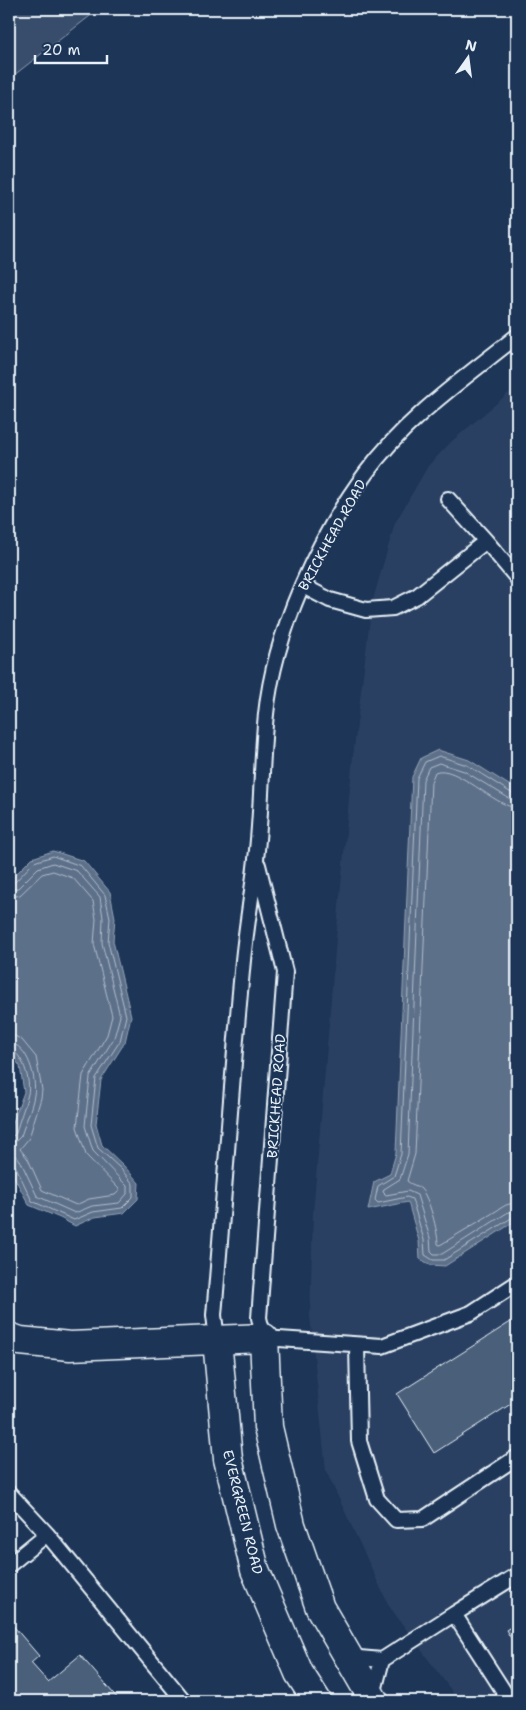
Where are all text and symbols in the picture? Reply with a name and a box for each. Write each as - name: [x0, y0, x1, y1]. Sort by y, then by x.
- scale bar: [35, 32, 108, 64]
- north arrow: [444, 32, 494, 82]
- text: N: [464, 35, 479, 55]
- text: 20 m: [42, 40, 81, 60]
- street label: BRICKHEAD ROAD: [294, 476, 370, 594]
- street label: BRICKHEAD ROAD: [263, 1033, 289, 1159]
- street label: EVERGREEN ROAD: [219, 1448, 267, 1576]

